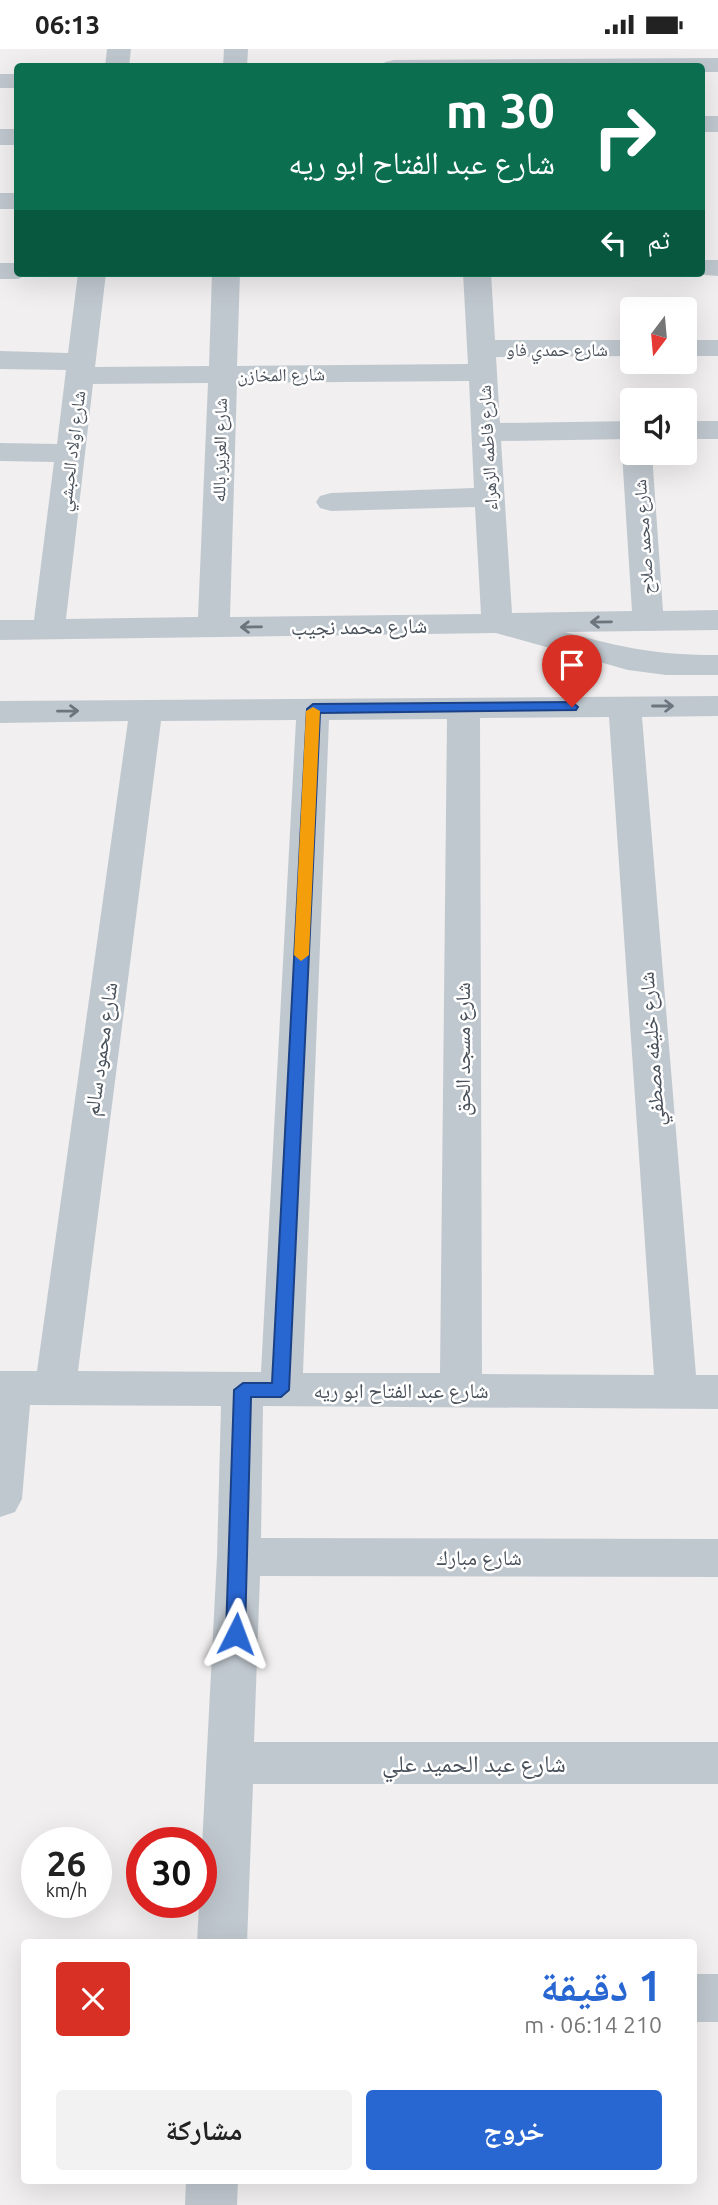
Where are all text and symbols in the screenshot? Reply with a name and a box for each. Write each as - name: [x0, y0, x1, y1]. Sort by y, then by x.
- text: 06:13: [35, 10, 100, 39]
- text: 30 m: [446, 82, 555, 137]
- icon: right: [579, 91, 670, 182]
- text: شارع عبد الفتاح ابو ريه: [288, 144, 555, 180]
- icon: left: [595, 224, 633, 262]
- text: ثم: [647, 225, 670, 254]
- north arrow: [620, 297, 696, 375]
- map controls: [620, 297, 697, 465]
- street label: شارع حمدي فاو: [506, 339, 608, 365]
- street label: شارع المخازن: [237, 363, 325, 387]
- street label: شارع فاطمه الزهراء: [474, 384, 502, 511]
- button: sound: [620, 388, 697, 465]
- street label: شارع اولاد الحبشي: [54, 389, 94, 513]
- street label: شارع العزيز بالله: [208, 398, 232, 503]
- street label: شارع محمد صلاح: [629, 479, 660, 595]
- street label: شارع محمد نجيب: [291, 613, 427, 641]
- one-way arrow: [590, 615, 613, 629]
- one-way arrow: [240, 621, 263, 634]
- pin: [542, 635, 602, 707]
- icon: arrive: [553, 646, 591, 684]
- one-way arrow: [651, 699, 674, 713]
- one-way arrow: [56, 704, 79, 718]
- street label: شارع خليفه مصطفي: [634, 971, 674, 1127]
- street label: شارع محمود سالم: [79, 981, 124, 1118]
- street label: شارع مسجد الحق: [450, 982, 476, 1116]
- street label: شارع عبد الفتاح ابو ريه: [313, 1378, 489, 1404]
- street label: شارع مبارك: [436, 1545, 522, 1571]
- position arrow: [199, 1597, 273, 1671]
- street label: شارع عبد الحميد علي: [382, 1750, 566, 1783]
- speed limit sign: 30: [126, 1827, 217, 1918]
- text: 26: [47, 1843, 86, 1883]
- text: km/h: [46, 1880, 87, 1900]
- button: close: [56, 1962, 130, 2036]
- text: 1 دقيقة: [540, 1962, 662, 2009]
- text: 210 m · 06:14: [524, 2012, 662, 2037]
- button: مشاركة: [56, 2090, 352, 2170]
- button: خروج: [366, 2090, 662, 2170]

